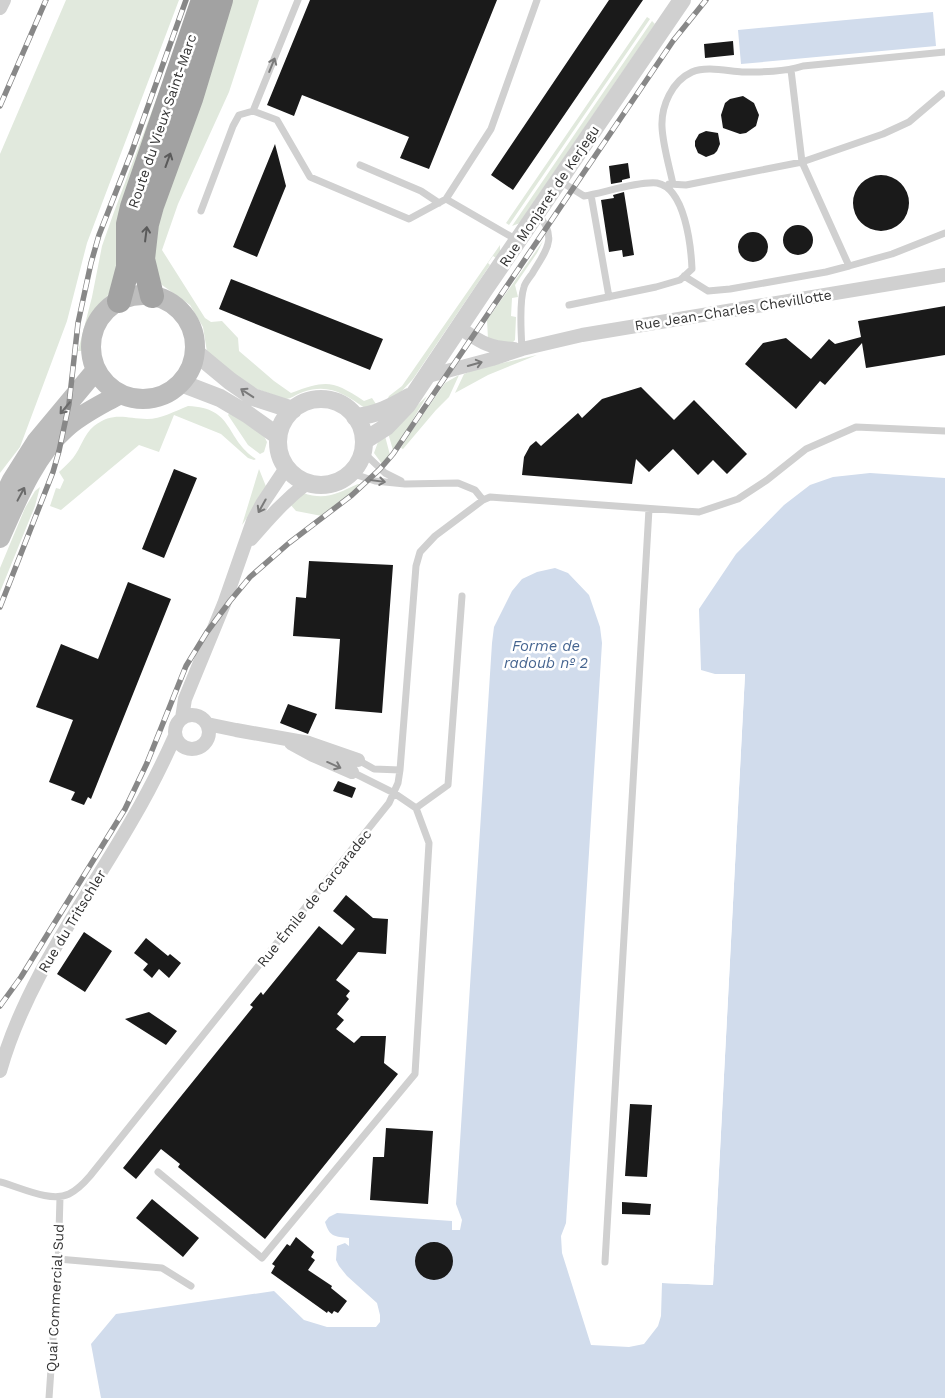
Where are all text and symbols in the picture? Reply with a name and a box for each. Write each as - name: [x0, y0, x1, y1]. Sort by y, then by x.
- street label: Route du Vieux Saint-Marc: [125, 32, 199, 210]
- one-way arrow: [268, 58, 277, 73]
- street label: Rue Monjaret de Kerjegu: [496, 122, 602, 270]
- one-way arrow: [164, 153, 173, 168]
- one-way arrow: [141, 226, 151, 242]
- street label: Rue Jean-Charles Chevillotte: [633, 287, 833, 333]
- one-way arrow: [466, 358, 482, 368]
- one-way arrow: [241, 388, 255, 398]
- one-way arrow: [60, 401, 71, 414]
- one-way arrow: [369, 476, 385, 486]
- one-way arrow: [16, 486, 26, 501]
- one-way arrow: [256, 498, 266, 512]
- water label: Forme de radoub nº 2: [504, 637, 588, 672]
- one-way arrow: [326, 760, 341, 770]
- street label: Rue Émile de Carcaradec: [254, 826, 375, 970]
- street label: Rue du Tritschler: [35, 866, 109, 975]
- street label: Quai Commercial Sud: [43, 1224, 67, 1372]

